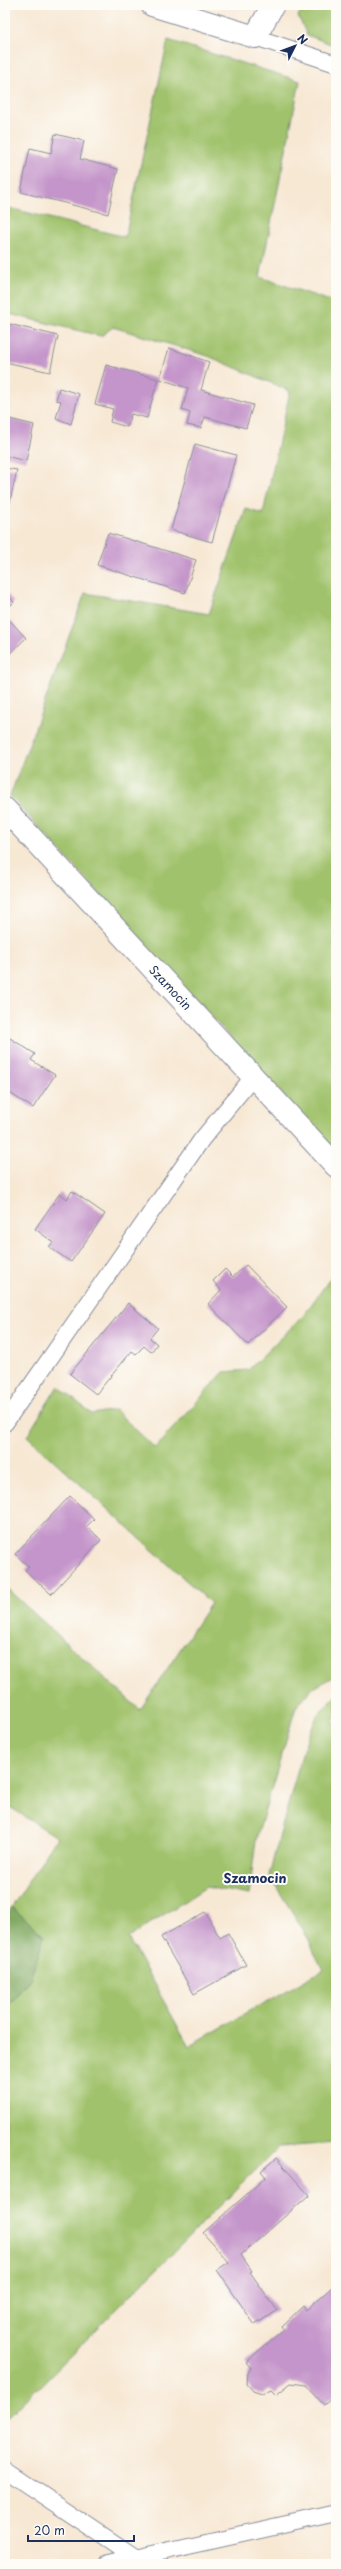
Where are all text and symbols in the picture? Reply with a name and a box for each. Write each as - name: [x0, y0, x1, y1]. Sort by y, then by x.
- north arrow: [275, 26, 315, 66]
- text: N: [294, 30, 312, 48]
- street label: Szamocin: [145, 961, 196, 1014]
- district label: Szamocin: [223, 1868, 287, 1887]
- scale bar: [28, 2517, 134, 2543]
- text: 20 m: [34, 2521, 65, 2539]

